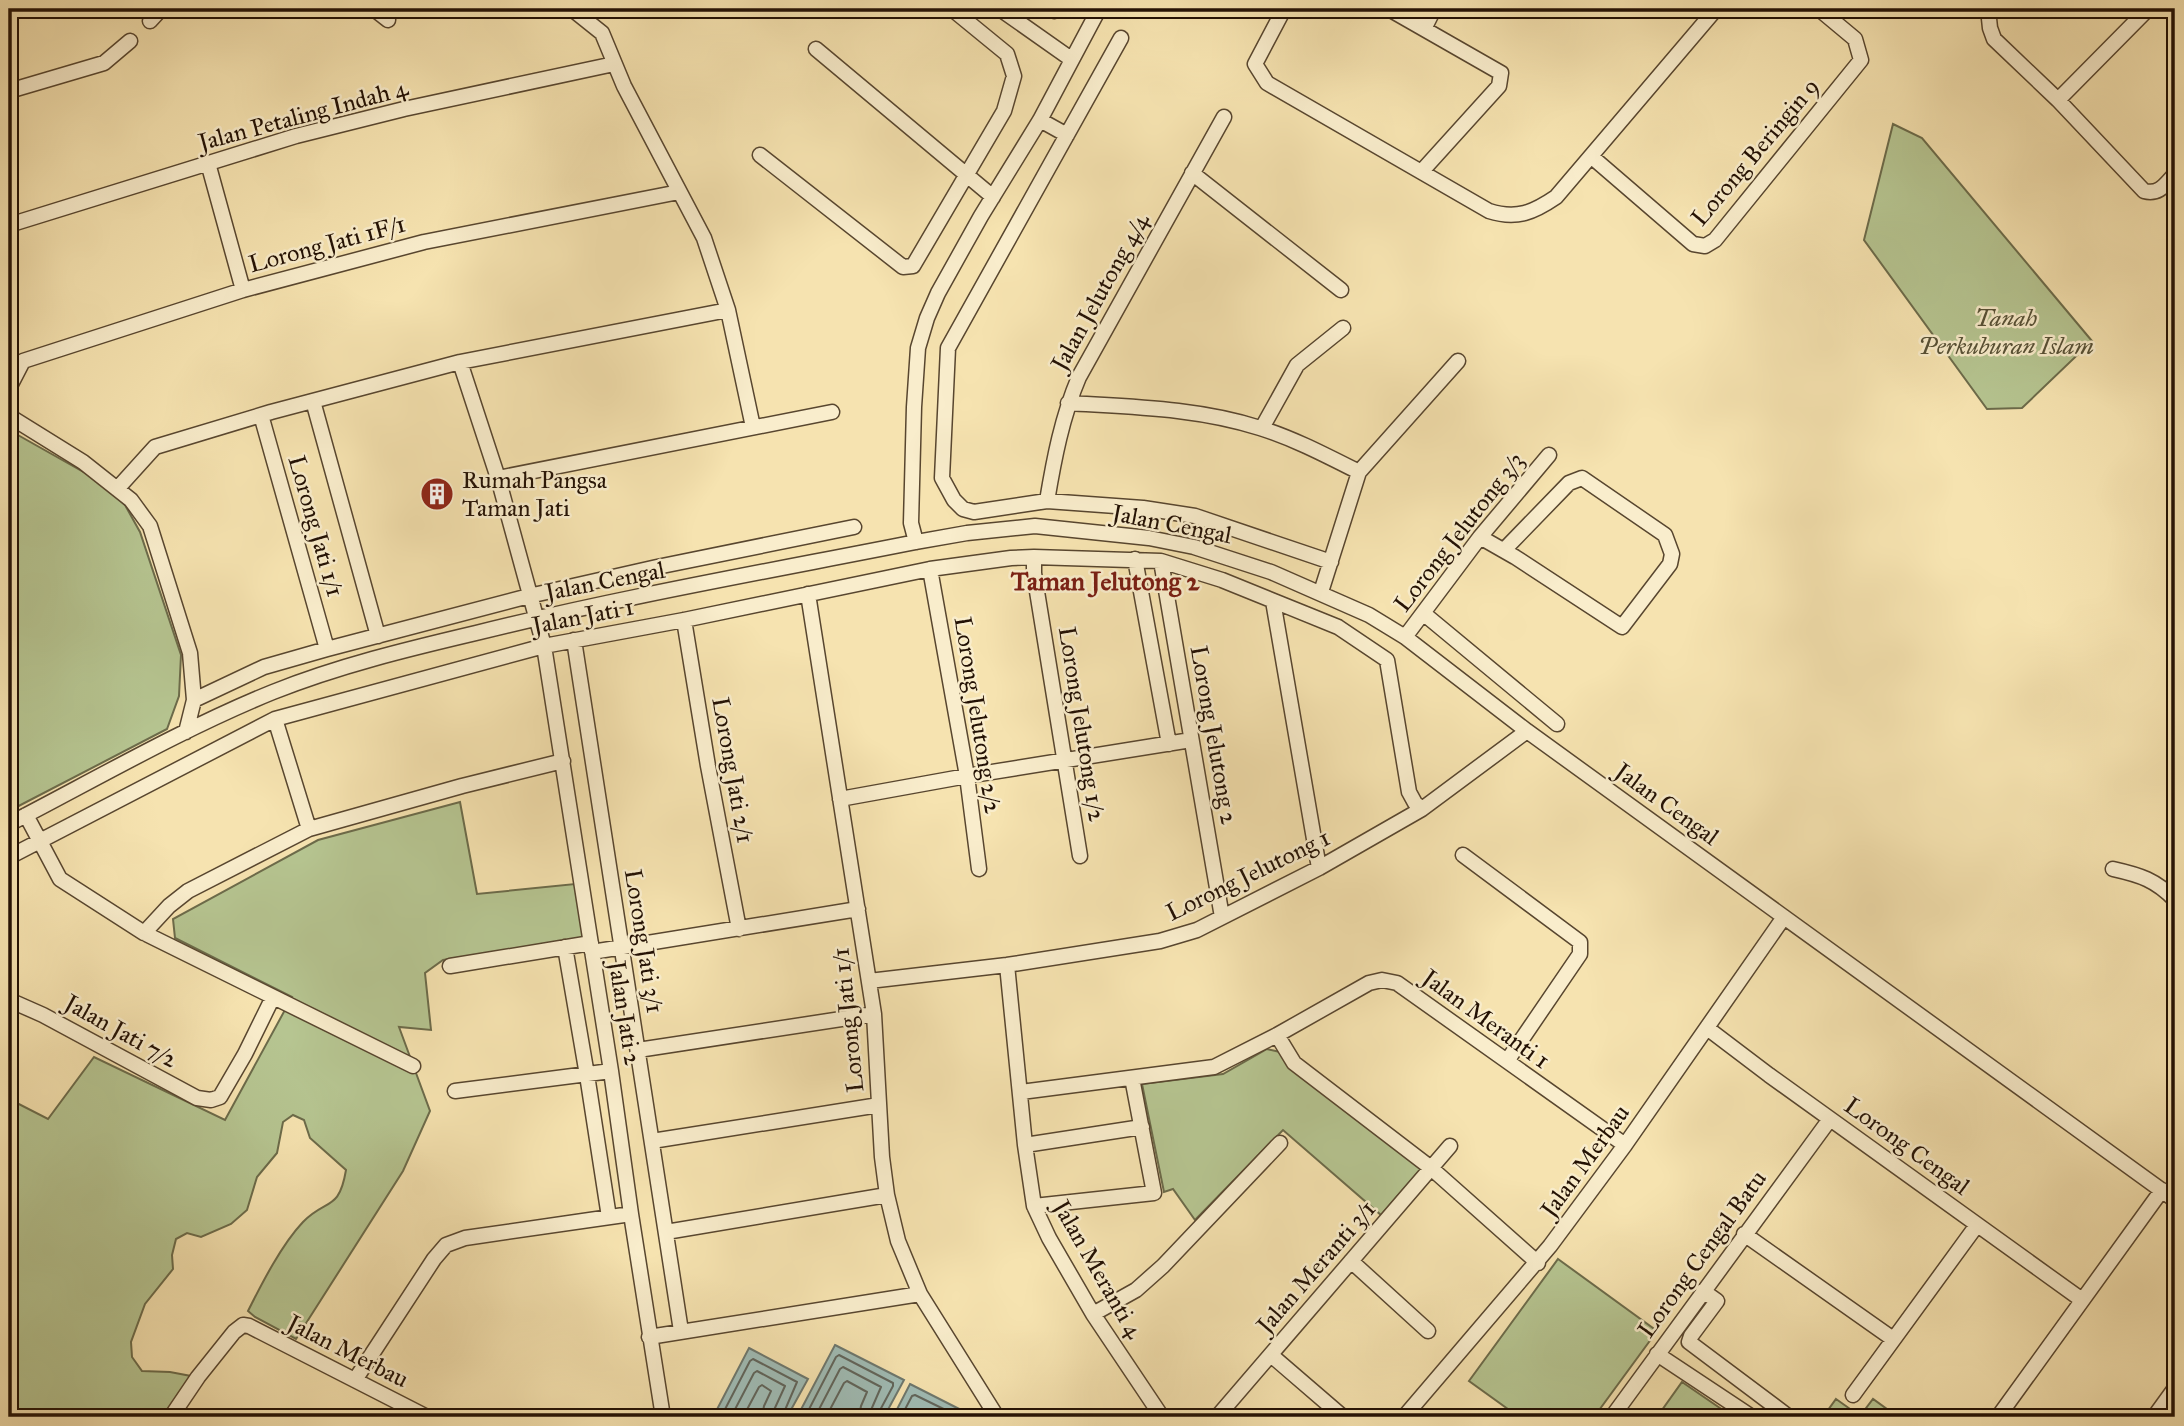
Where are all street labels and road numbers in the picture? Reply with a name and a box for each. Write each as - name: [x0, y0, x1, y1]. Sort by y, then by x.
- street label: Jalan Petaling Indah 4: [192, 72, 412, 158]
- street label: Lorong Beringin 9: [1684, 72, 1826, 232]
- street label: Jalan Jelutong 4/4: [1043, 208, 1156, 379]
- street label: Lorong Jati 1F/1: [245, 209, 409, 279]
- street label: Lorong Jelutong 3/3: [1387, 446, 1531, 618]
- street label: Lorong Jati 1/1: [282, 452, 350, 600]
- street label: Jalan Cengal: [1107, 497, 1235, 550]
- street label: Jalan Cengal: [540, 555, 668, 608]
- street label: Jalan Jati 1: [527, 591, 636, 641]
- street label: Lorong Jelutong 2/2: [948, 614, 1008, 816]
- street label: Lorong Jelutong 1/2: [1052, 625, 1112, 824]
- street label: Lorong Jelutong 2: [1184, 643, 1244, 827]
- street label: Lorong Jati 2/1: [705, 695, 761, 845]
- street label: Jalan Cengal: [1607, 754, 1725, 852]
- street label: Lorong Jelutong 1: [1161, 822, 1335, 928]
- street label: Lorong Jati 3/1: [618, 867, 670, 1015]
- street label: Lorong Jati 1/1: [825, 946, 871, 1094]
- street label: Jalan Jati 2: [601, 956, 648, 1068]
- street label: Jalan Meranti 1: [1414, 961, 1556, 1075]
- street label: Jalan Jati 7/2: [57, 986, 183, 1074]
- street label: Lorong Cengal: [1838, 1090, 1976, 1202]
- street label: Jalan Merbau: [1532, 1099, 1636, 1226]
- street label: Lorong Cengal Batu: [1631, 1164, 1773, 1344]
- street label: Jalan Meranti 4: [1045, 1192, 1150, 1344]
- street label: Jalan Meranti 3/1: [1248, 1194, 1382, 1342]
- street label: Jalan Merbau: [280, 1306, 414, 1394]

